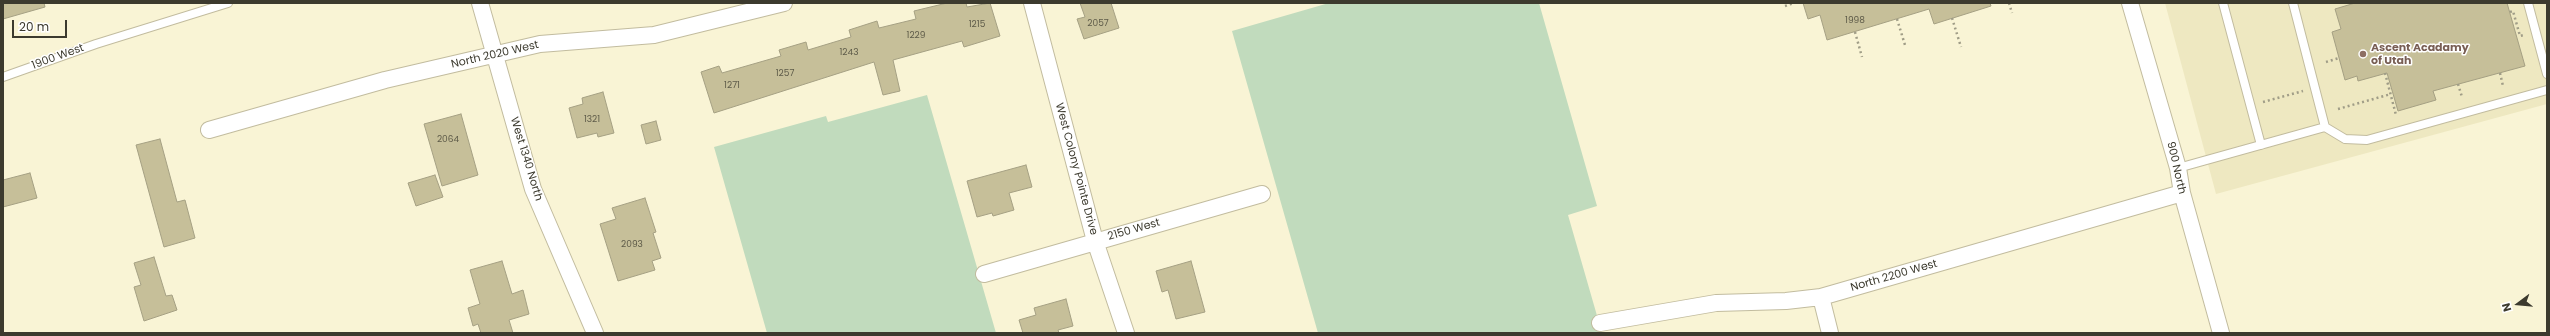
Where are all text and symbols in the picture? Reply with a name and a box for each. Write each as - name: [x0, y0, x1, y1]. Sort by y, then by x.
- scale bar: [14, 12, 69, 38]
- house number: 1998: [1845, 16, 1865, 26]
- text: 20 m: [19, 18, 49, 35]
- house number: 2057: [1087, 19, 1109, 29]
- house number: 1215: [969, 20, 985, 30]
- house number: 1229: [907, 31, 925, 41]
- street label: North 2020 West: [450, 38, 540, 72]
- street label: 1900 West: [30, 41, 86, 73]
- place label: Ascent Acadamy of Utah: [2371, 41, 2469, 67]
- house number: 1243: [839, 48, 859, 58]
- marker: Ascent Acadamy of Utah: [2358, 49, 2368, 59]
- house number: 1257: [776, 69, 794, 79]
- house number: 1271: [724, 81, 740, 91]
- street label: West Colony Pointe Drive: [1052, 102, 1100, 236]
- house number: 1321: [584, 115, 600, 125]
- street label: West 1340 North: [507, 116, 545, 202]
- house number: 2064: [437, 135, 459, 145]
- street label: 900 North: [2164, 140, 2188, 196]
- street label: 2150 West: [1106, 216, 1162, 244]
- house number: 2093: [621, 240, 643, 250]
- street label: North 2200 West: [1849, 257, 1939, 295]
- north arrow: [2498, 284, 2538, 324]
- text: N: [2498, 301, 2515, 313]

